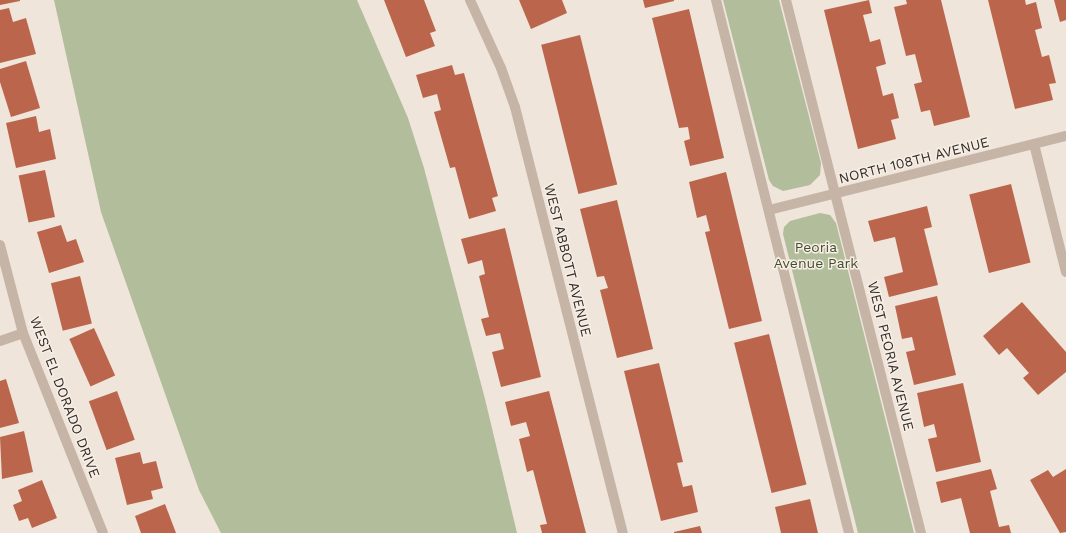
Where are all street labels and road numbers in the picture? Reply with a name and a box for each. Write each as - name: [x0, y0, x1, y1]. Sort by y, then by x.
- street label: NORTH 108TH AVENUE: [837, 133, 991, 187]
- street label: WEST ABBOTT AVENUE: [541, 181, 595, 339]
- street label: WEST PEORIA AVENUE: [864, 279, 918, 433]
- street label: WEST EL DORADO DRIVE: [26, 314, 104, 480]

